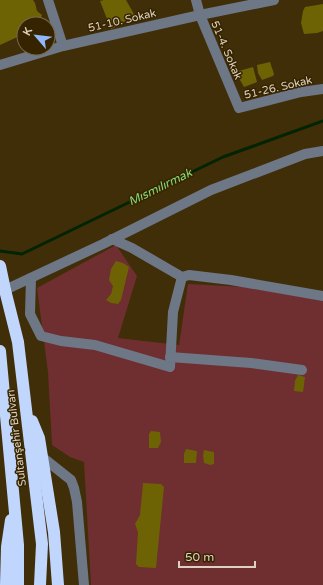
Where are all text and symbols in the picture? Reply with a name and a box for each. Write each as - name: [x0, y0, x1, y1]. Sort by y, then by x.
- street label: 51-10. Sokak: [87, 6, 157, 35]
- north arrow: [16, 16, 56, 56]
- street label: 51-4. Sokak: [208, 19, 245, 82]
- text: K: [20, 25, 35, 38]
- street label: 51-26. Sokak: [243, 73, 313, 102]
- water label: Mısmılırmak: [126, 165, 195, 208]
- street label: Sultanşehir Bulvarı: [4, 389, 29, 487]
- scale bar: [179, 543, 255, 569]
- text: 50 m: [185, 550, 214, 564]

